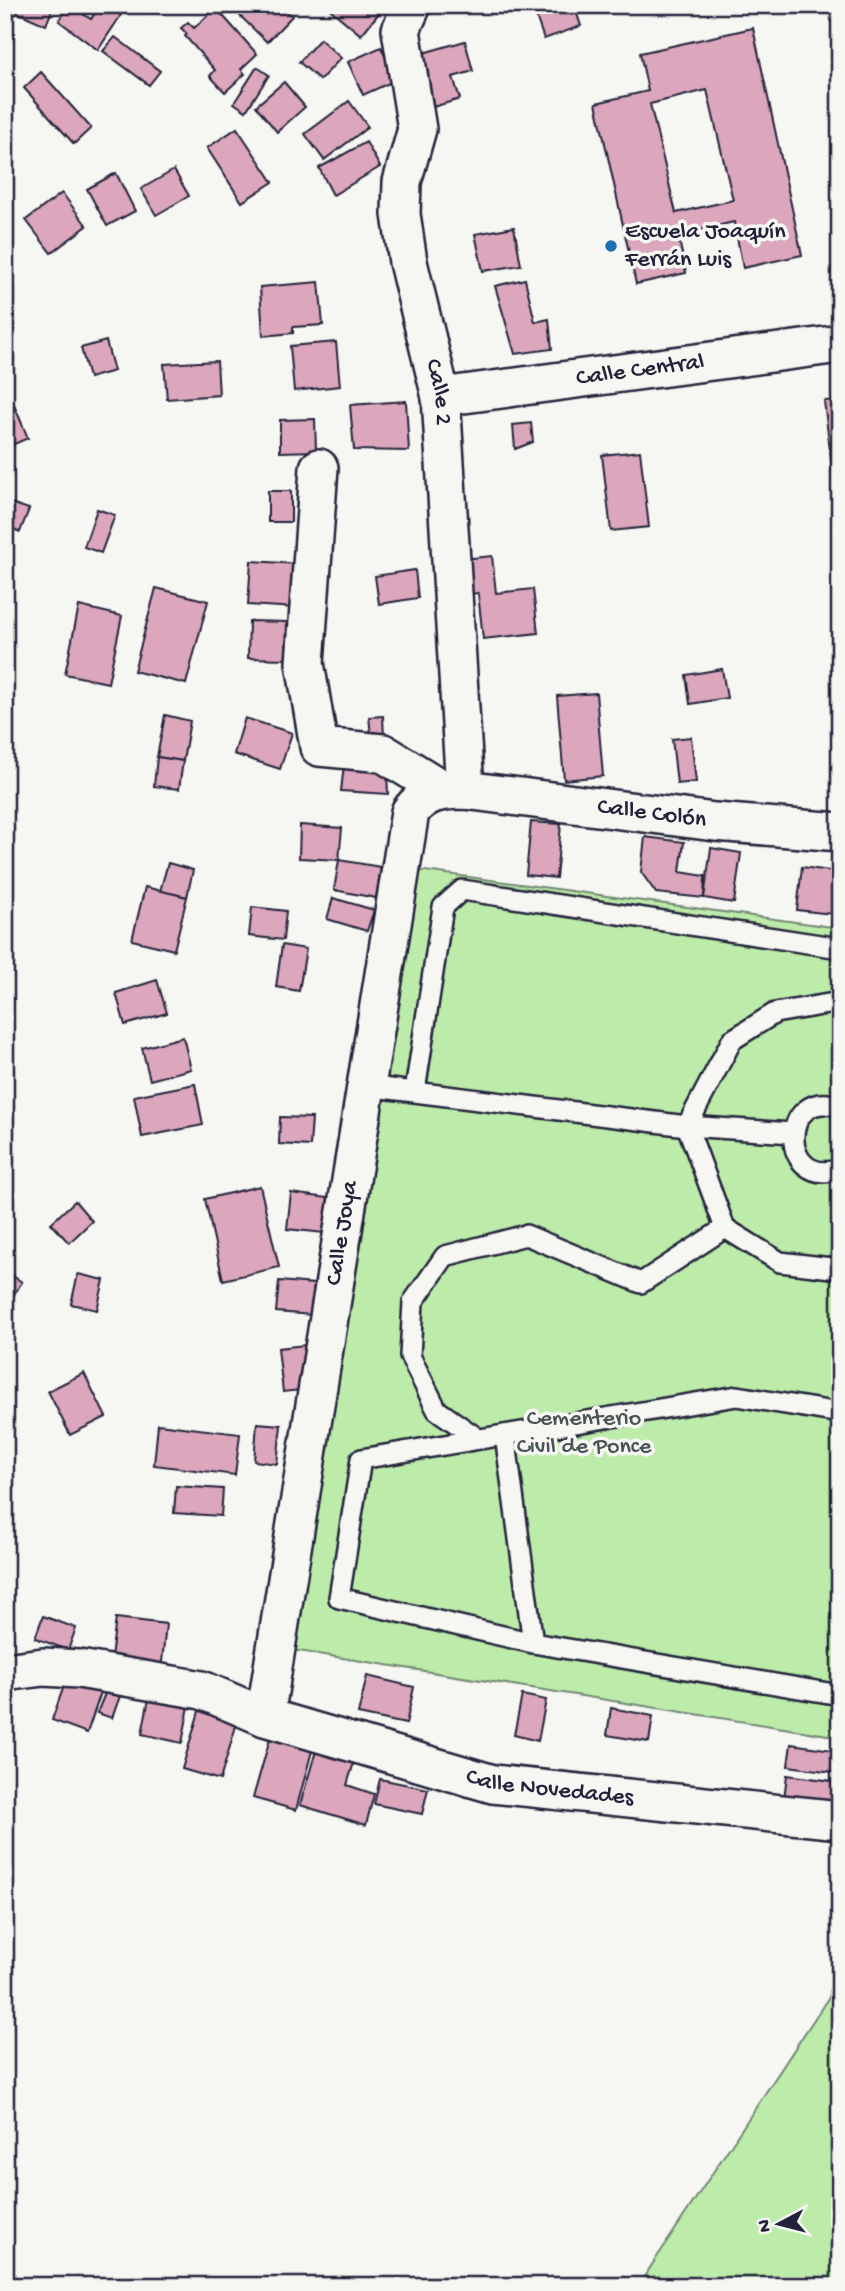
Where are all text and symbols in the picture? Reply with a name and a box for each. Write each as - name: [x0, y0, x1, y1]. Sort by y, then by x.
- place label: Escuela Joaquín Ferrán Luis: [624, 218, 786, 275]
- marker: Escuela Joaquín Ferrán Luis: [603, 238, 619, 254]
- street label: Calle Central: [575, 348, 706, 393]
- street label: Calle 2: [418, 356, 457, 426]
- street label: Calle Colón: [596, 793, 709, 835]
- street label: Calle Joya: [320, 1178, 365, 1287]
- park label: Cementerio Civil de Ponce: [517, 1405, 652, 1462]
- street label: Calle Novedades: [462, 1762, 636, 1813]
- north arrow: [744, 2190, 814, 2260]
- text: N: [753, 2218, 778, 2233]

